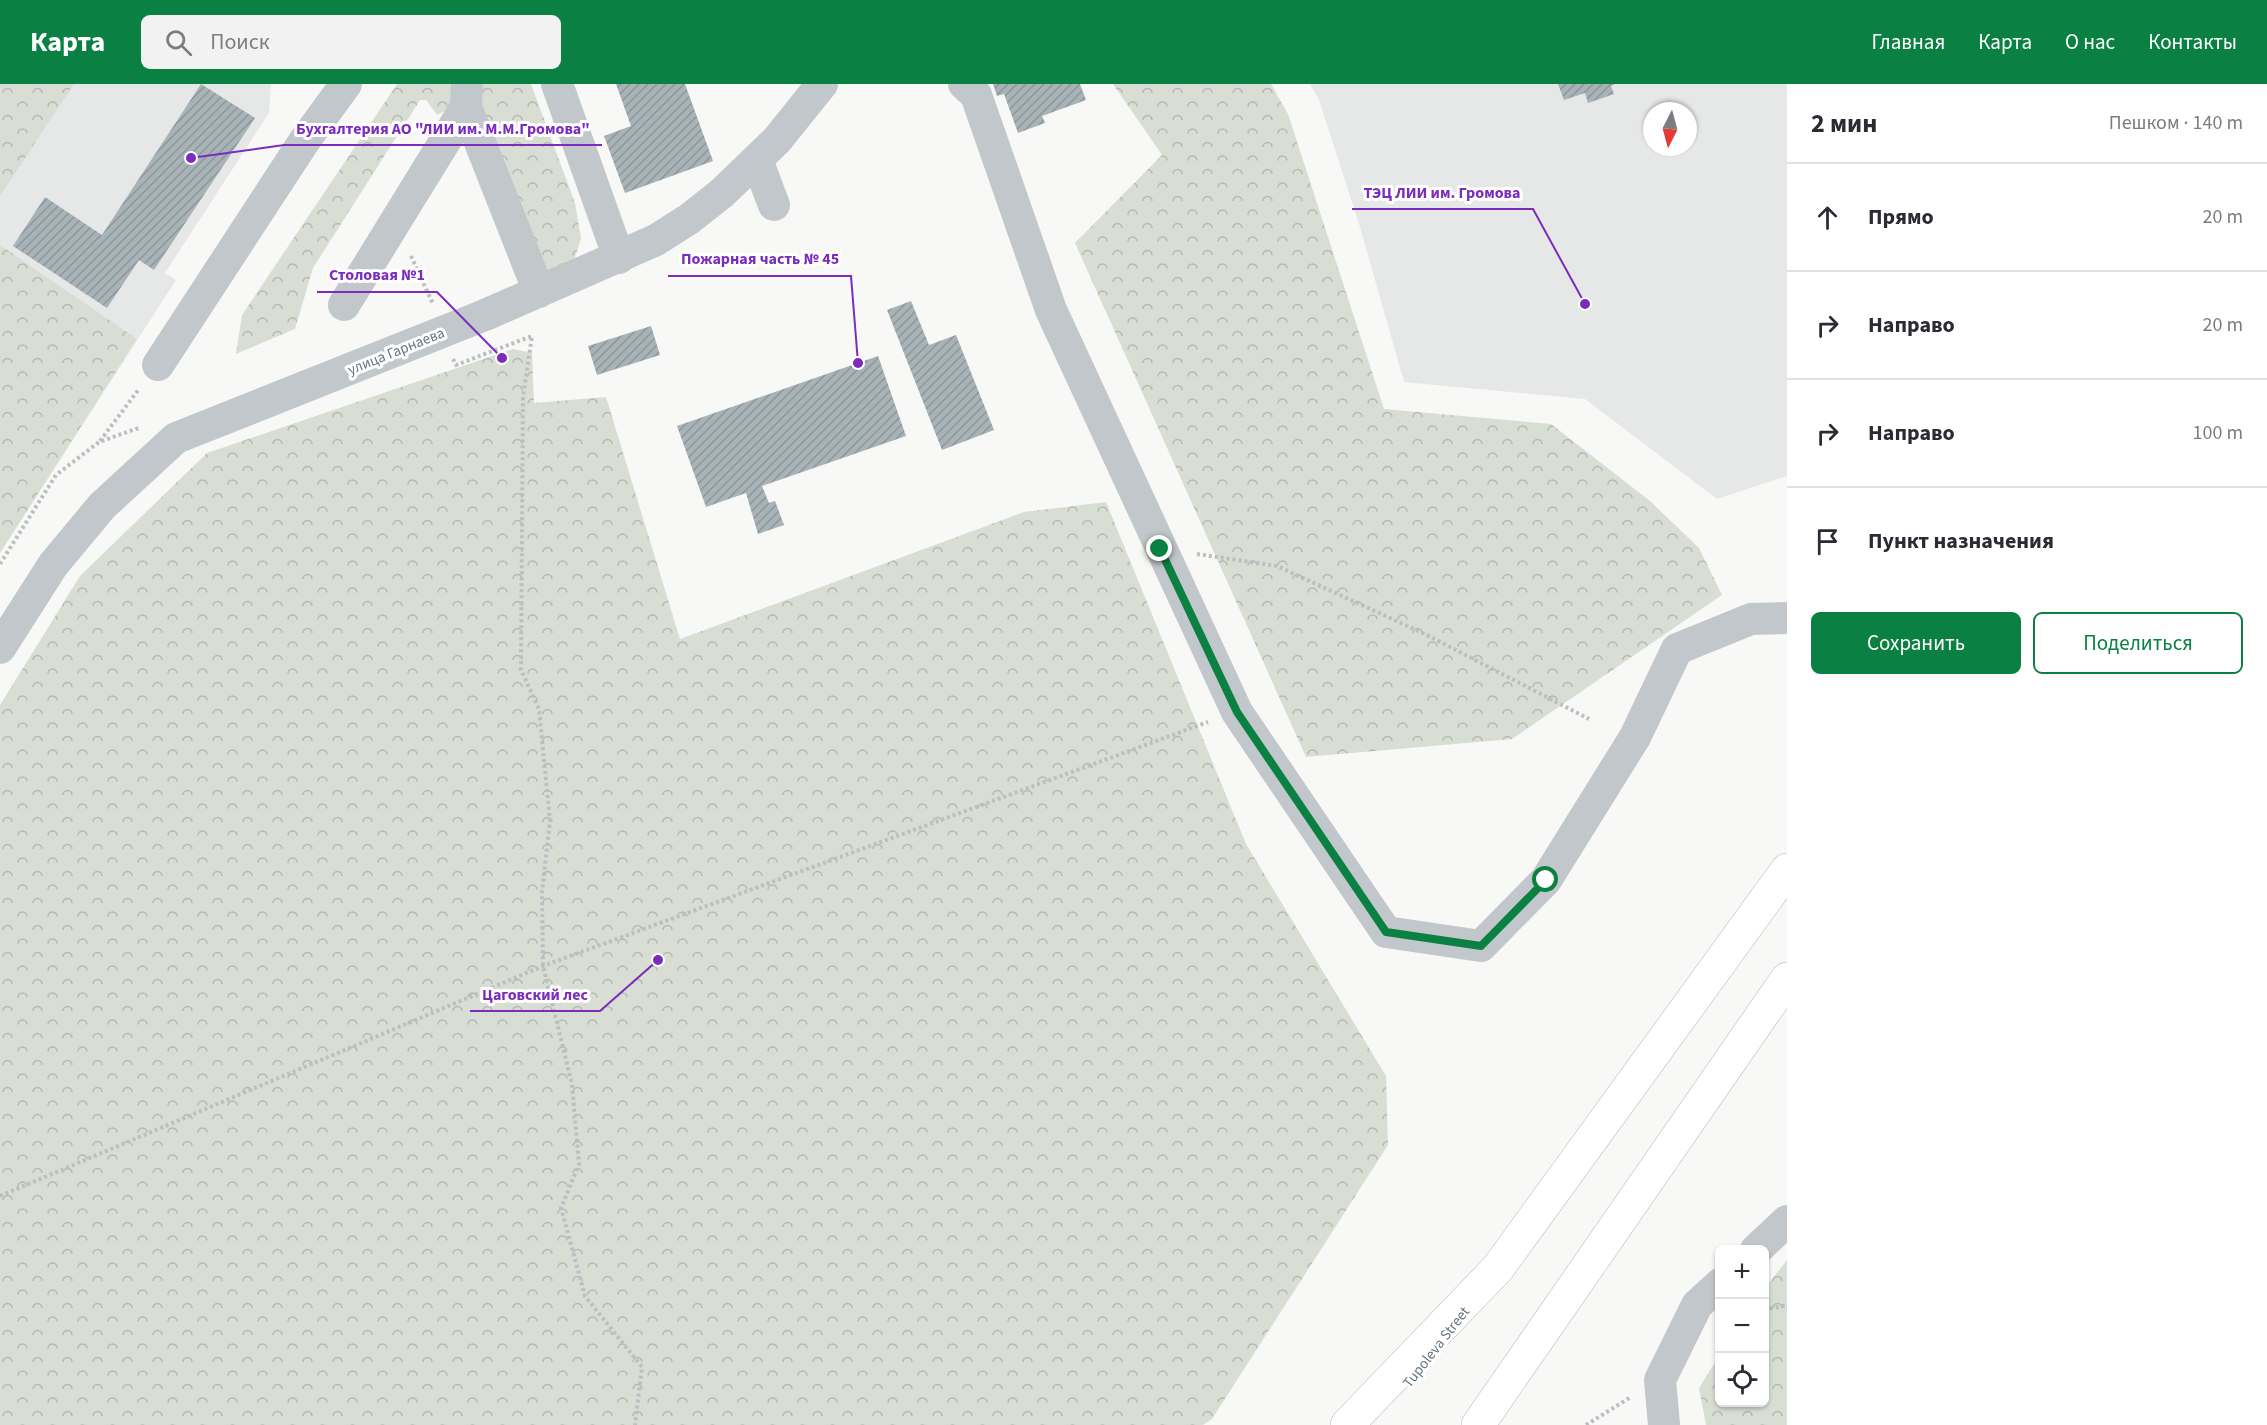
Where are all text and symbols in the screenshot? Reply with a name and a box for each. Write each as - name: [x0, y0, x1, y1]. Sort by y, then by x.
- search box: [141, 15, 561, 69]
- text: Карта: [30, 22, 105, 62]
- icon: search: [162, 26, 195, 59]
- text: Поиск: [210, 26, 270, 58]
- text: Главная: [1872, 27, 1945, 57]
- text: Карта: [1978, 27, 2032, 57]
- text: О нас: [2065, 27, 2115, 57]
- text: Контакты: [2148, 27, 2237, 57]
- north arrow: [1643, 102, 1697, 156]
- text: 2 мин: [1811, 105, 1877, 142]
- text: Пешком · 140 m: [2109, 109, 2243, 137]
- callout: Бухгалтерия АО "ЛИИ им. М.М.Громова": [284, 111, 602, 145]
- text: Бухгалтерия АО "ЛИИ им. М.М.Громова": [296, 118, 590, 140]
- callout: ТЭЦ ЛИИ им. Громова: [1352, 175, 1533, 209]
- text: ТЭЦ ЛИИ им. Громова: [1364, 182, 1520, 204]
- icon: ahead: [1811, 201, 1844, 234]
- text: Прямо: [1868, 201, 1934, 233]
- text: 20 m: [2203, 203, 2243, 231]
- callout: Пожарная часть № 45: [668, 242, 851, 276]
- text: Пожарная часть № 45: [681, 248, 839, 270]
- callout: Столовая №1: [317, 258, 437, 292]
- text: Столовая №1: [329, 264, 425, 286]
- icon: right: [1811, 309, 1844, 342]
- text: Направо: [1868, 309, 1955, 341]
- text: 20 m: [2203, 311, 2243, 339]
- street label: улица Гарнаева: [345, 322, 448, 380]
- icon: right: [1811, 417, 1844, 450]
- text: Направо: [1868, 417, 1955, 449]
- text: 100 m: [2193, 419, 2243, 447]
- icon: arrive: [1811, 525, 1844, 558]
- text: Пункт назначения: [1868, 525, 2054, 557]
- route end: [1146, 535, 1172, 561]
- button: Сохранить: [1811, 612, 2021, 674]
- button: Поделиться: [2033, 612, 2243, 674]
- route start: [1532, 866, 1558, 892]
- callout: Цаговский лес: [470, 977, 600, 1011]
- text: Цаговский лес: [482, 984, 589, 1006]
- map controls: [1715, 1245, 1769, 1407]
- button: +: [1715, 1245, 1769, 1299]
- button: −: [1715, 1299, 1769, 1353]
- street label: Tupoleva Street: [1398, 1302, 1475, 1392]
- button: locate: [1715, 1353, 1769, 1407]

